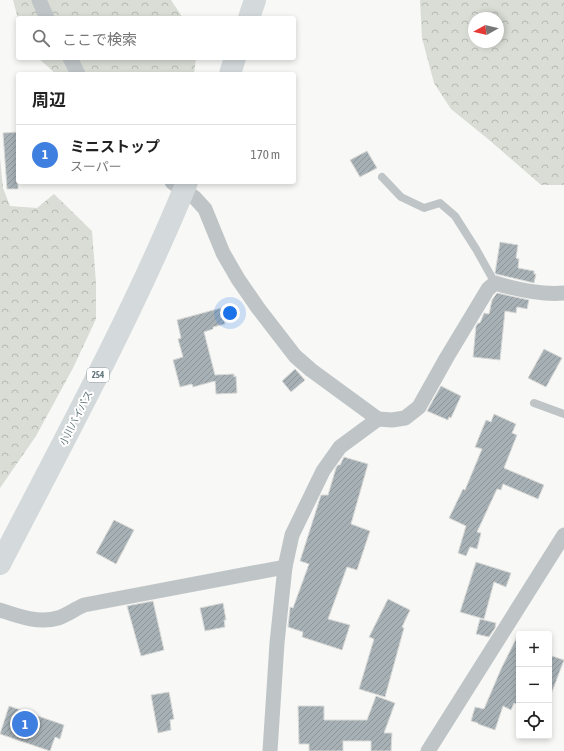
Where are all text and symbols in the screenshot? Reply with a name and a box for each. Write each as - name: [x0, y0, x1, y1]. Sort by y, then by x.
- north arrow: [468, 12, 504, 48]
- search box: [16, 16, 296, 60]
- icon: search: [30, 27, 52, 49]
- text: ここで検索: [62, 31, 137, 48]
- text: 周辺: [32, 90, 66, 110]
- text: ミニストップ: [70, 138, 160, 155]
- text: 1: [42, 147, 48, 162]
- text: 170 m: [251, 147, 280, 162]
- text: スーパー: [70, 159, 122, 174]
- your location: [220, 303, 240, 323]
- road number: 254: [87, 368, 109, 382]
- street label: 小川バイパス: [58, 389, 94, 447]
- map controls: [516, 631, 552, 739]
- button: +: [516, 631, 552, 667]
- button: −: [516, 667, 552, 703]
- button: locate: [516, 703, 552, 739]
- pin: 1: [12, 709, 38, 739]

